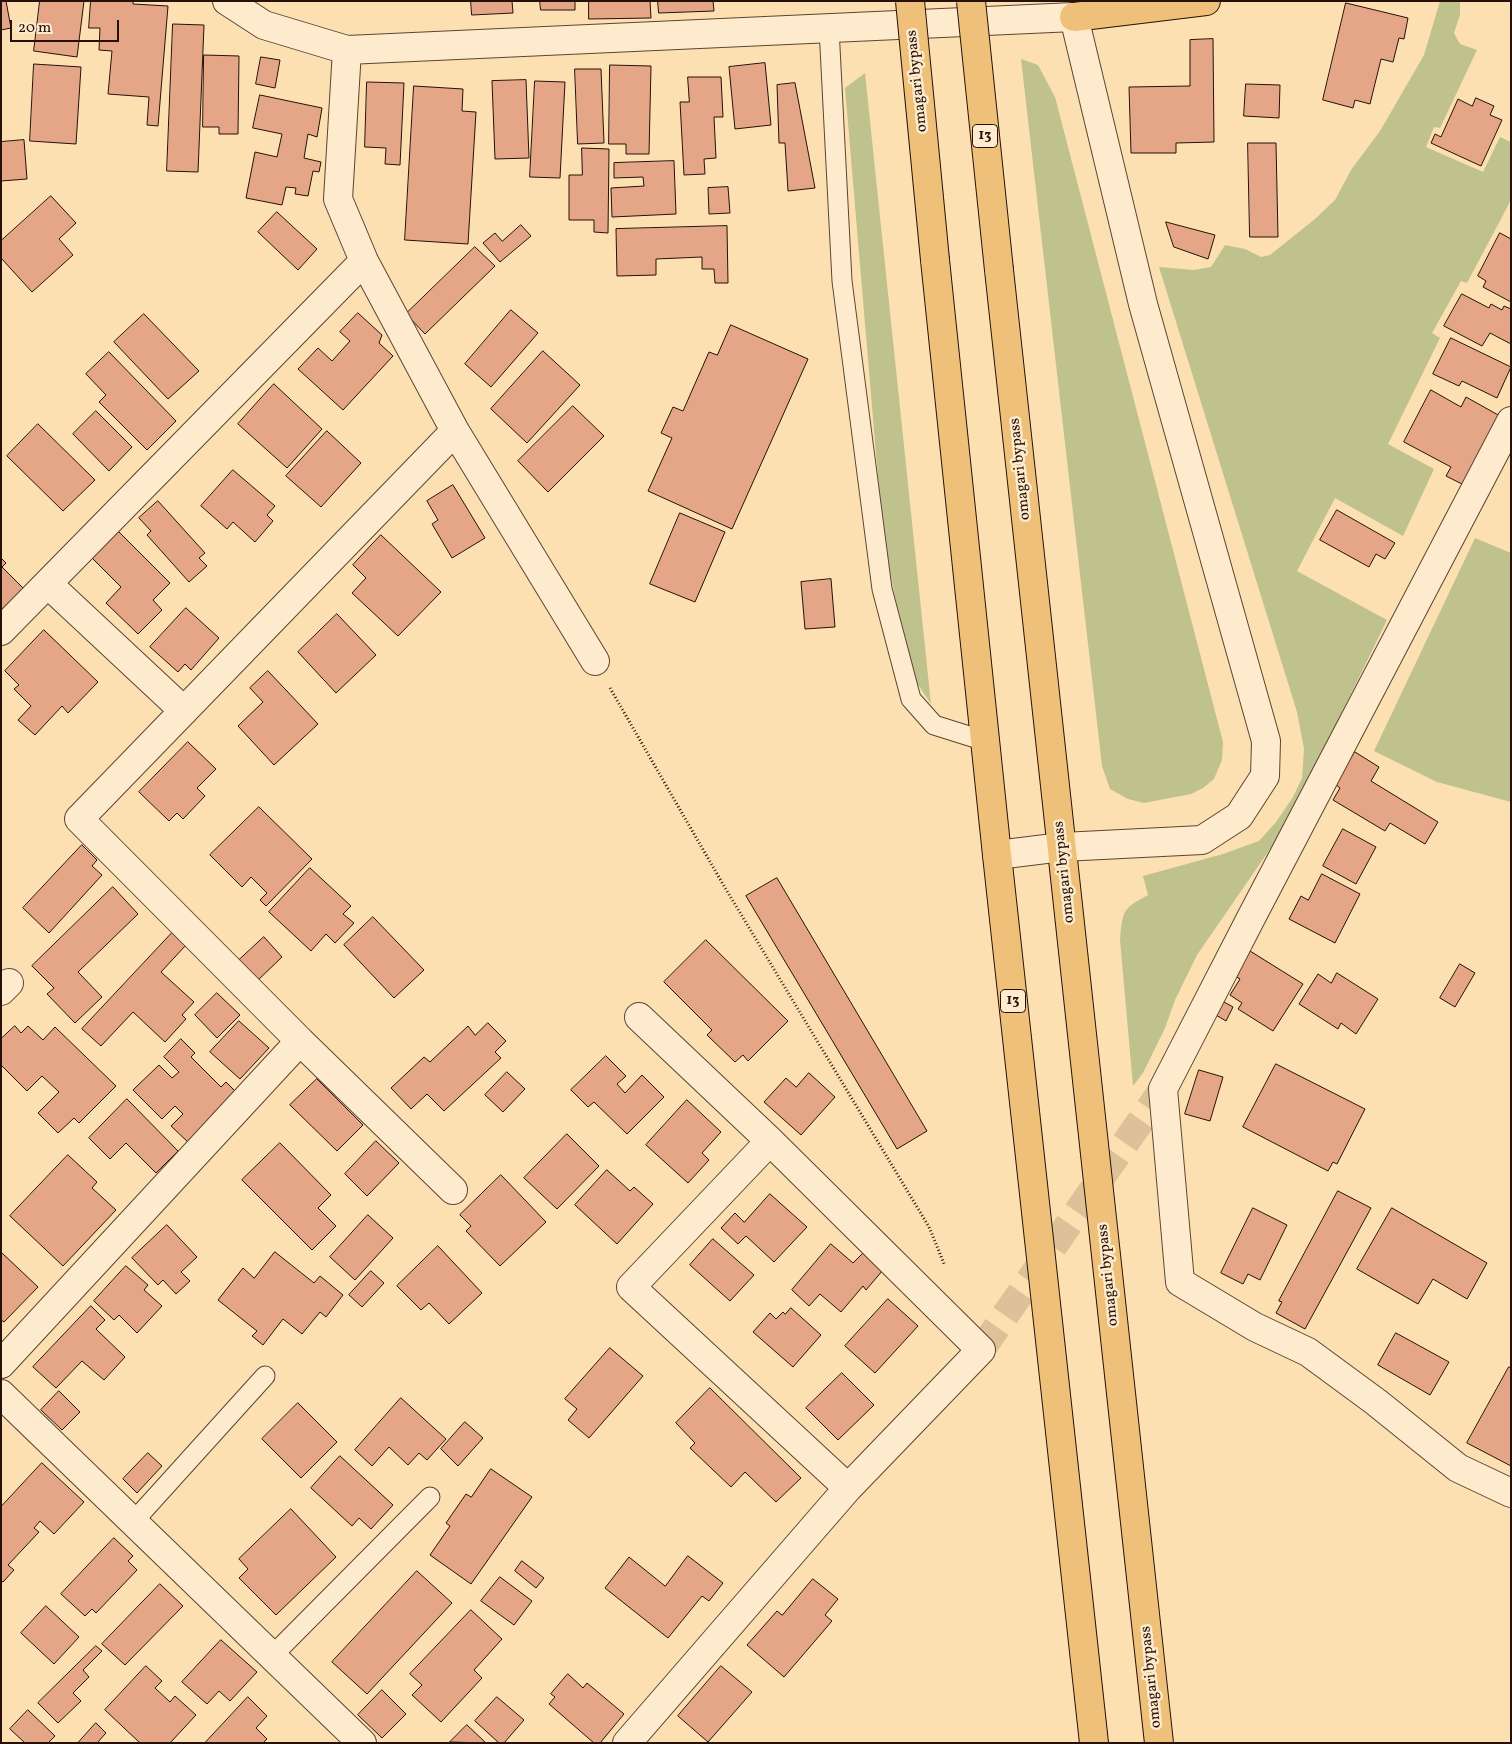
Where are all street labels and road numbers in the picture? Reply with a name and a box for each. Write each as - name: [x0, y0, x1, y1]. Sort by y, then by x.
- street label: omagari bypass: [904, 29, 932, 133]
- road number: 13: [972, 124, 998, 148]
- street label: omagari bypass: [1007, 417, 1035, 521]
- street label: omagari bypass: [1051, 820, 1079, 924]
- road number: 13: [1000, 989, 1026, 1012]
- street label: omagari bypass: [1095, 1223, 1123, 1327]
- street label: omagari bypass: [1138, 1625, 1166, 1729]

